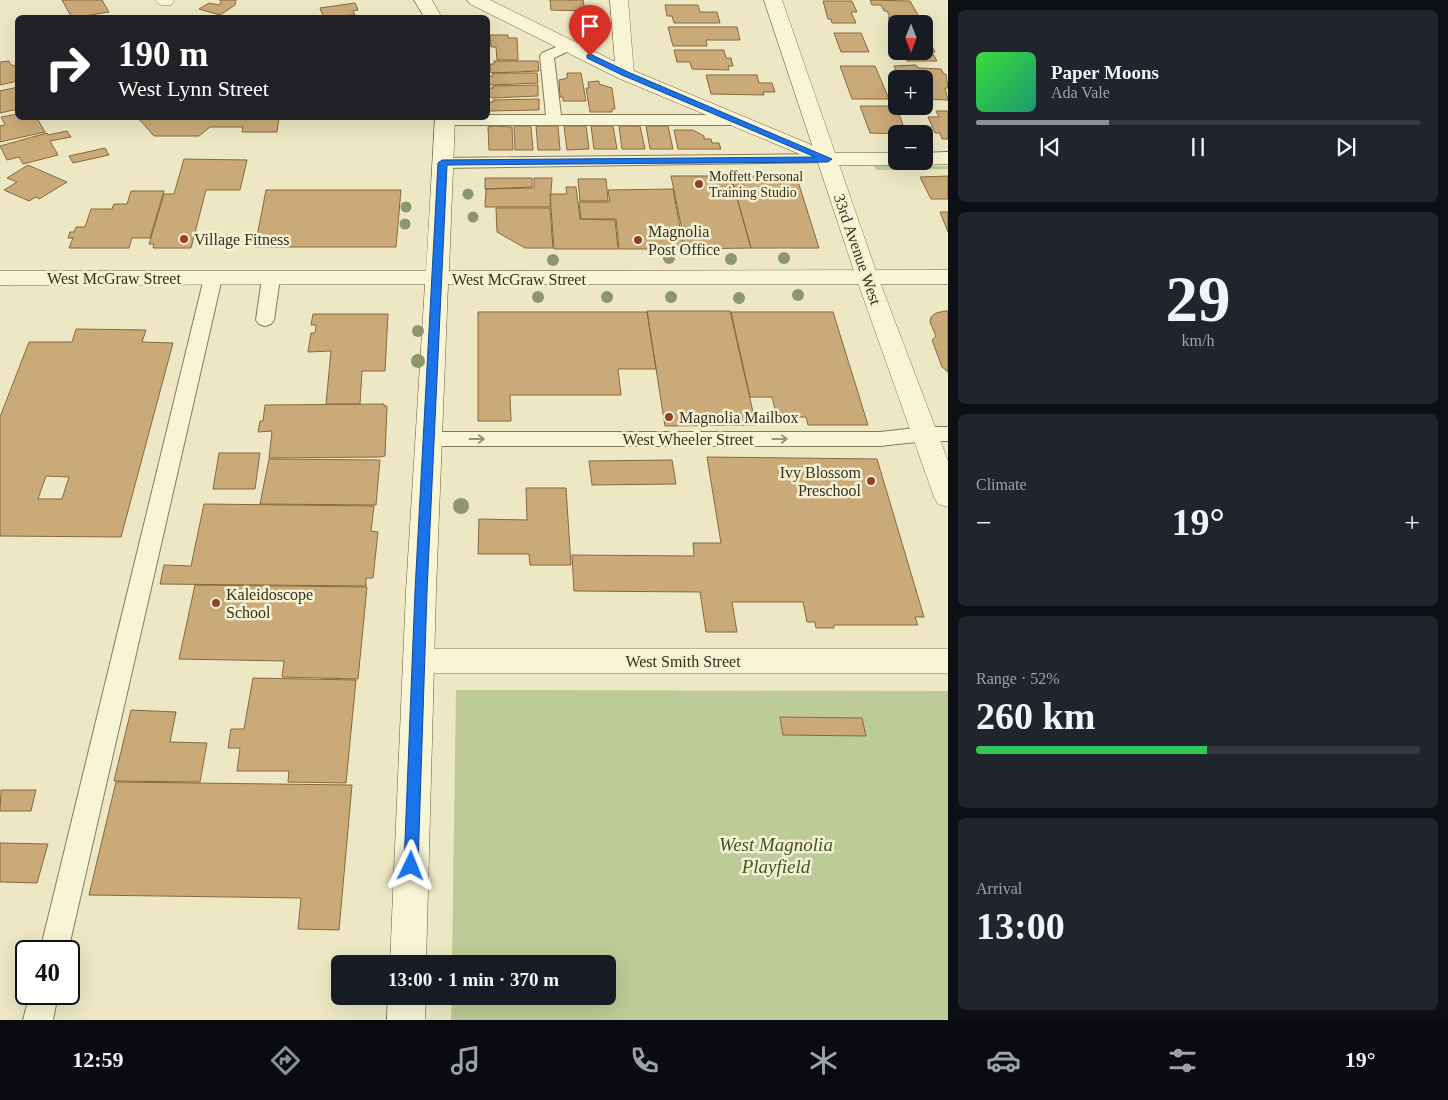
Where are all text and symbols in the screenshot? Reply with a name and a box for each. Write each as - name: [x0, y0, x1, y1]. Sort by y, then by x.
- pin: [569, 5, 611, 56]
- icon: arrive: [576, 12, 604, 40]
- north arrow: [888, 15, 932, 60]
- map controls: [888, 15, 933, 170]
- icon: right: [35, 35, 100, 100]
- text: 190 m: [118, 35, 208, 74]
- text: Paper Moons: [1051, 62, 1159, 83]
- button: +: [888, 70, 933, 115]
- text: West Lynn Street: [118, 76, 269, 101]
- text: Ada Vale: [1051, 84, 1110, 101]
- button: −: [888, 125, 933, 170]
- icon: previous: [1036, 133, 1064, 161]
- icon: pause: [1184, 133, 1212, 161]
- icon: next: [1332, 133, 1360, 161]
- place label: Moffett Personal Training Studio: [709, 169, 803, 200]
- marker: Moffett Personal Training Studio: [693, 178, 705, 190]
- street label: 33rd Avenue West: [831, 191, 885, 307]
- place label: Magnolia Post Office: [648, 223, 720, 258]
- place label: Village Fitness: [194, 231, 289, 249]
- marker: Village Fitness: [178, 233, 190, 245]
- marker: Magnolia Post Office: [632, 234, 644, 246]
- text: 29: [1166, 263, 1231, 335]
- street label: West McGraw Street: [47, 270, 181, 287]
- street label: West McGraw Street: [452, 271, 586, 288]
- text: km/h: [1182, 332, 1214, 349]
- place label: Magnolia Mailbox: [679, 409, 799, 427]
- marker: Magnolia Mailbox: [663, 411, 675, 423]
- street label: West Wheeler Street: [623, 431, 754, 448]
- one-way arrow: [468, 434, 485, 444]
- one-way arrow: [771, 434, 787, 444]
- place label: Ivy Blossom Preschool: [780, 464, 862, 499]
- marker: Ivy Blossom Preschool: [865, 475, 877, 487]
- text: Climate: [976, 476, 1027, 493]
- text: 19°: [1171, 501, 1225, 543]
- text: −: [976, 507, 992, 538]
- text: +: [1404, 507, 1420, 538]
- place label: Kaleidoscope School: [226, 586, 313, 621]
- marker: Kaleidoscope School: [210, 597, 222, 609]
- street label: West Smith Street: [625, 653, 741, 670]
- text: Range · 52%: [976, 670, 1060, 687]
- text: 260 km: [976, 695, 1095, 737]
- park label: West Magnolia Playfield: [719, 834, 833, 877]
- position arrow: [384, 839, 436, 891]
- text: Arrival: [976, 880, 1022, 897]
- text: 13:00: [976, 905, 1065, 947]
- speed limit sign: 40: [15, 940, 80, 1005]
- text: 13:00 · 1 min · 370 m: [388, 969, 559, 990]
- icon: directions: [268, 1043, 303, 1078]
- icon: music: [448, 1043, 483, 1078]
- icon: phone: [627, 1043, 662, 1078]
- icon: climate: [806, 1043, 841, 1078]
- icon: car: [986, 1043, 1021, 1078]
- icon: filters: [1165, 1043, 1200, 1078]
- text: 12:59: [72, 1047, 124, 1072]
- text: 19°: [1345, 1047, 1376, 1072]

